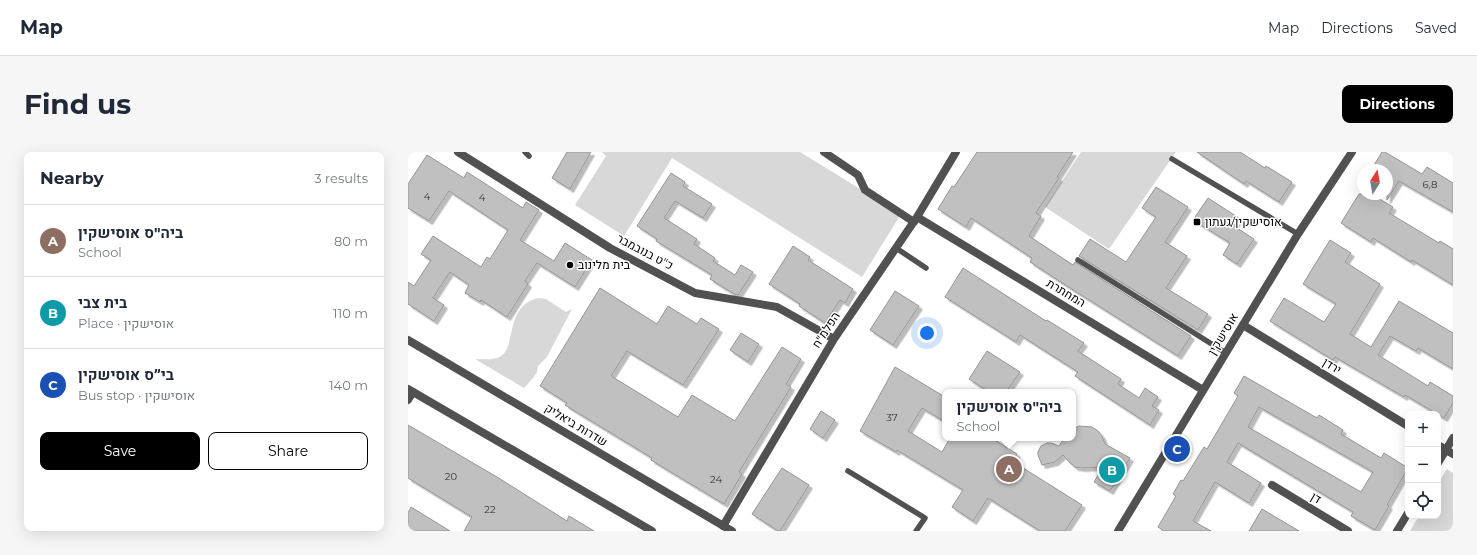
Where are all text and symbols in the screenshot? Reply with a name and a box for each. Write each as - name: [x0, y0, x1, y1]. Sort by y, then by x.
- text: Map: [20, 16, 63, 39]
- text: Map: [1268, 19, 1299, 37]
- text: Directions: [1321, 19, 1393, 37]
- text: Saved: [1415, 19, 1457, 37]
- button: Directions: [1342, 85, 1453, 123]
- text: Find us: [24, 87, 131, 121]
- north arrow: [1357, 164, 1393, 200]
- text: Nearby: [40, 168, 104, 188]
- text: 3 results: [314, 170, 368, 186]
- house number: 6,8: [1423, 178, 1437, 191]
- house number: 4: [424, 190, 431, 203]
- house number: 4: [479, 191, 486, 204]
- place label: אוסישקין/געתון: [1205, 214, 1282, 229]
- marker: אוסישקין/געתון: [1192, 217, 1202, 227]
- text: ביה"ס אוסישקין: [78, 223, 183, 242]
- street label: כ"ט בנובמבר: [614, 230, 676, 273]
- text: A: [48, 233, 58, 249]
- text: 80 m: [334, 233, 368, 249]
- text: School: [78, 244, 122, 260]
- place label: בית מלינוב: [578, 257, 631, 272]
- marker: בית מלינוב: [565, 260, 575, 270]
- street label: המחתרת: [1044, 275, 1088, 310]
- text: בית צבי: [78, 293, 127, 312]
- text: B: [48, 305, 58, 321]
- text: 110 m: [333, 305, 368, 321]
- street label: הפלמ"ח: [808, 309, 843, 351]
- street label: אוסישקין: [1204, 310, 1241, 358]
- text: Place · אוסישקין: [78, 315, 174, 331]
- your location: [917, 323, 937, 343]
- street label: ירדן: [1320, 354, 1344, 377]
- text: בי״ס אוסישקין: [78, 365, 174, 384]
- text: C: [48, 377, 58, 393]
- text: 140 m: [329, 377, 368, 393]
- text: Bus stop · אוסישקין: [78, 387, 195, 403]
- popup: [942, 389, 1076, 441]
- text: ביה"ס אוסישקין: [956, 397, 1062, 416]
- street label: שדרות ביאליק: [542, 400, 610, 449]
- house number: 37: [886, 411, 898, 424]
- map controls: [1405, 411, 1441, 519]
- button: +: [1405, 411, 1441, 447]
- text: School: [956, 418, 1000, 434]
- button: Save: [40, 432, 200, 470]
- button: Share: [208, 432, 368, 470]
- pin: C: [1164, 434, 1190, 464]
- button: −: [1405, 447, 1441, 483]
- pin: A: [996, 454, 1022, 484]
- pin: B: [1099, 455, 1125, 485]
- house number: 20: [445, 470, 458, 483]
- house number: 24: [710, 473, 722, 486]
- button: locate: [1405, 483, 1441, 519]
- street label: דן: [1308, 489, 1324, 506]
- house number: 22: [484, 503, 496, 516]

